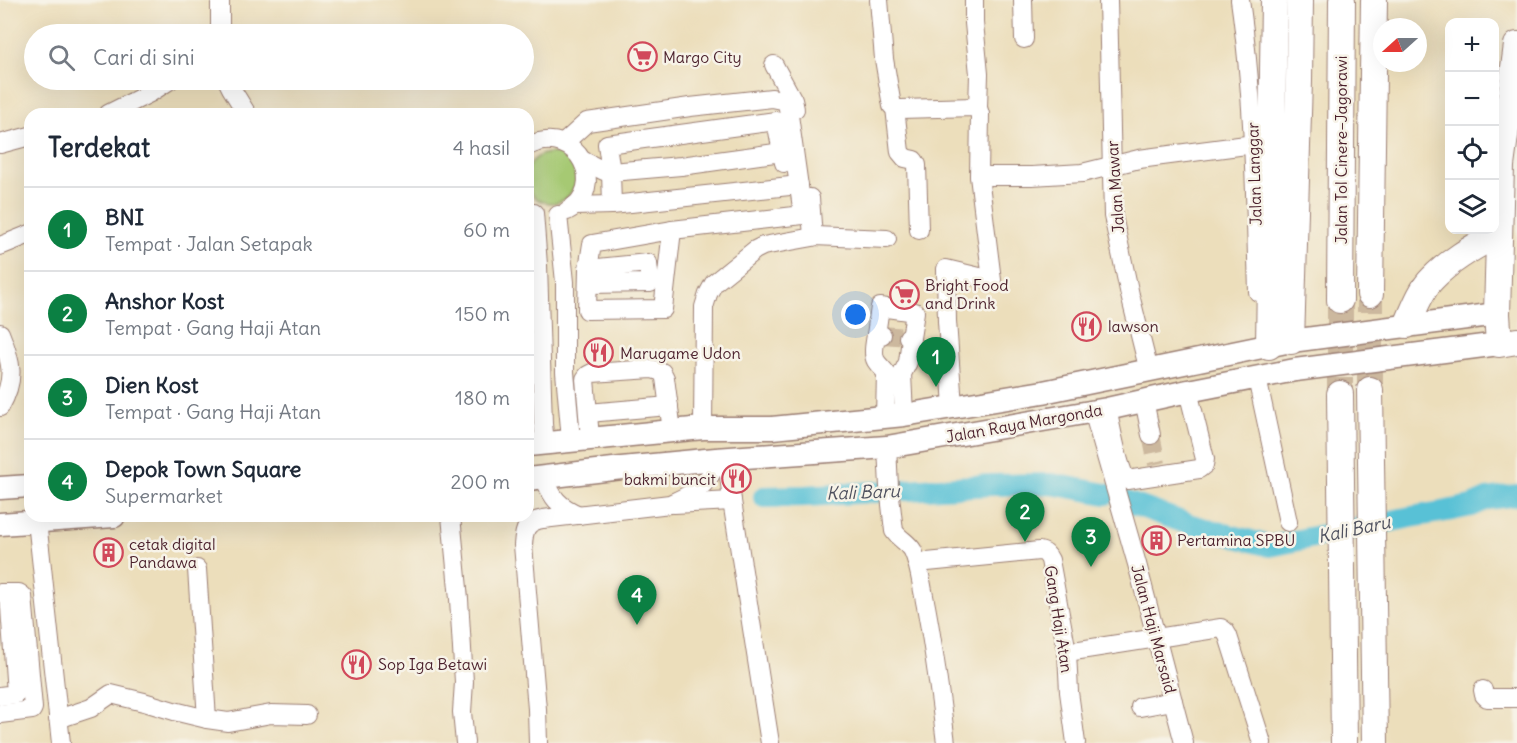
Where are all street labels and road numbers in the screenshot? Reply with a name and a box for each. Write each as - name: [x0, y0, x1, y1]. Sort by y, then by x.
- street label: Jalan Tol Cinere–Jagorawi: [1331, 56, 1351, 244]
- street label: Jalan Langgar: [1242, 121, 1266, 226]
- street label: Jalan Mawar: [1102, 139, 1128, 234]
- street label: Jalan Raya Margonda: [944, 399, 1104, 447]
- street label: Jalan Haji Marsaid: [1127, 562, 1181, 696]
- street label: Gang Haji Atan: [1041, 564, 1077, 674]

